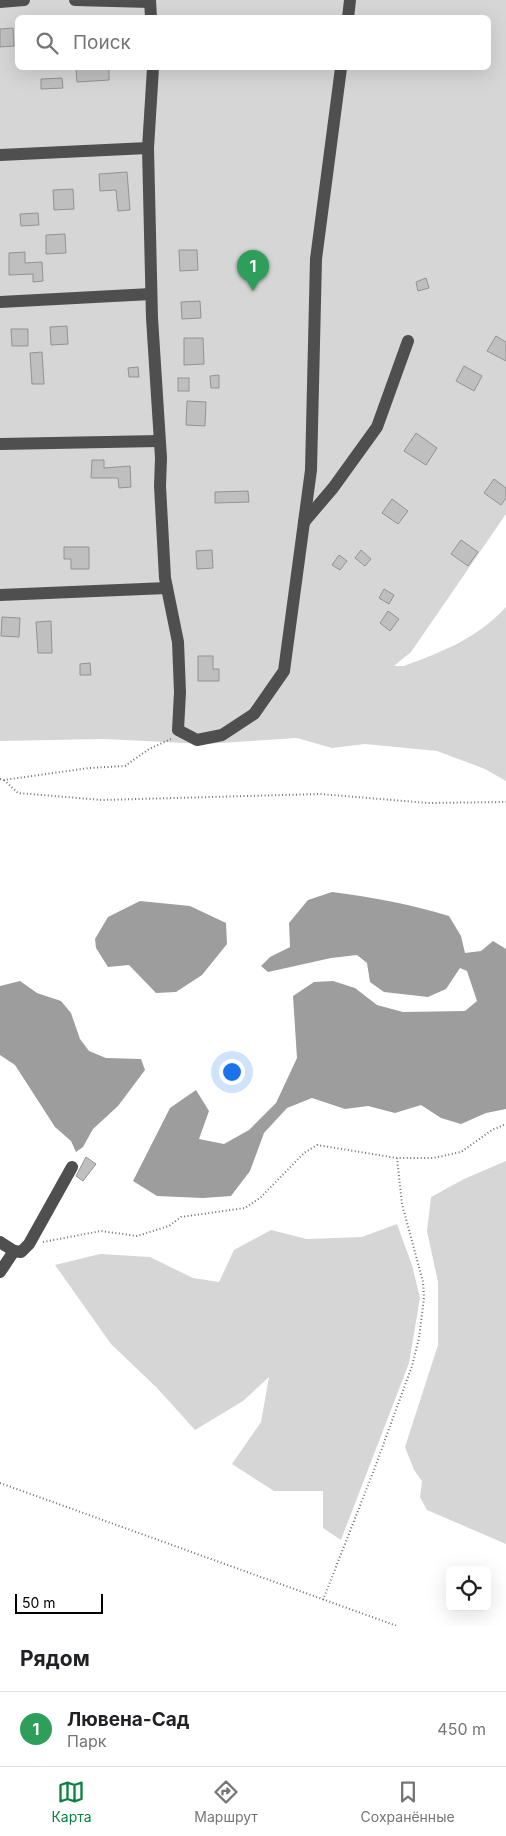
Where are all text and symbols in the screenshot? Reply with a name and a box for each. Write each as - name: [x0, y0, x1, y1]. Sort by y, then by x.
- search box: [15, 15, 491, 70]
- icon: search: [33, 29, 61, 57]
- text: Поиск: [73, 31, 131, 54]
- pin: 1: [237, 250, 269, 291]
- your location: [219, 1059, 245, 1085]
- map controls: [446, 1566, 491, 1611]
- button: locate: [446, 1566, 491, 1611]
- scale bar: [15, 1591, 102, 1614]
- text: 50 m: [22, 1594, 56, 1611]
- text: Рядом: [20, 1646, 90, 1671]
- text: Лювена-Сад: [67, 1708, 190, 1731]
- text: 1: [33, 1719, 39, 1739]
- text: 450 m: [437, 1719, 486, 1739]
- text: Парк: [67, 1731, 106, 1751]
- tab: Карта: [51, 1778, 92, 1825]
- tab: Маршрут: [194, 1778, 258, 1825]
- tab: Сохранённые: [361, 1778, 455, 1825]

